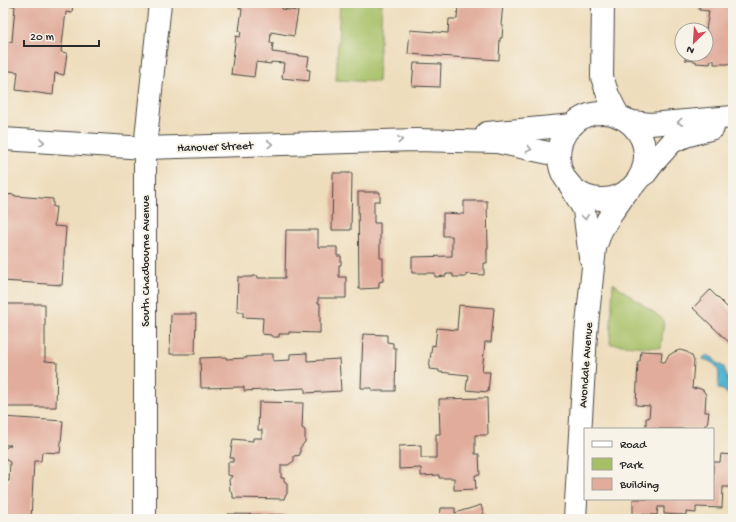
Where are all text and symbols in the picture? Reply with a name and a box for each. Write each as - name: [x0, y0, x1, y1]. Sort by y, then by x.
- scale bar: [24, 22, 99, 48]
- north arrow: [674, 22, 714, 62]
- text: 20 m: [30, 31, 55, 45]
- text: N: [685, 42, 696, 56]
- one-way arrow: [677, 117, 683, 126]
- one-way arrow: [397, 136, 403, 144]
- one-way arrow: [39, 137, 45, 146]
- street label: Hanover Street: [177, 140, 254, 156]
- one-way arrow: [267, 140, 273, 148]
- one-way arrow: [526, 144, 532, 152]
- street label: South Chadbourne Avenue: [140, 194, 154, 327]
- one-way arrow: [580, 214, 589, 220]
- street label: Avondale Avenue: [577, 321, 597, 408]
- legend: [584, 428, 714, 500]
- text: Road: [620, 439, 647, 453]
- text: Park: [619, 459, 645, 473]
- text: Building: [619, 479, 659, 493]

